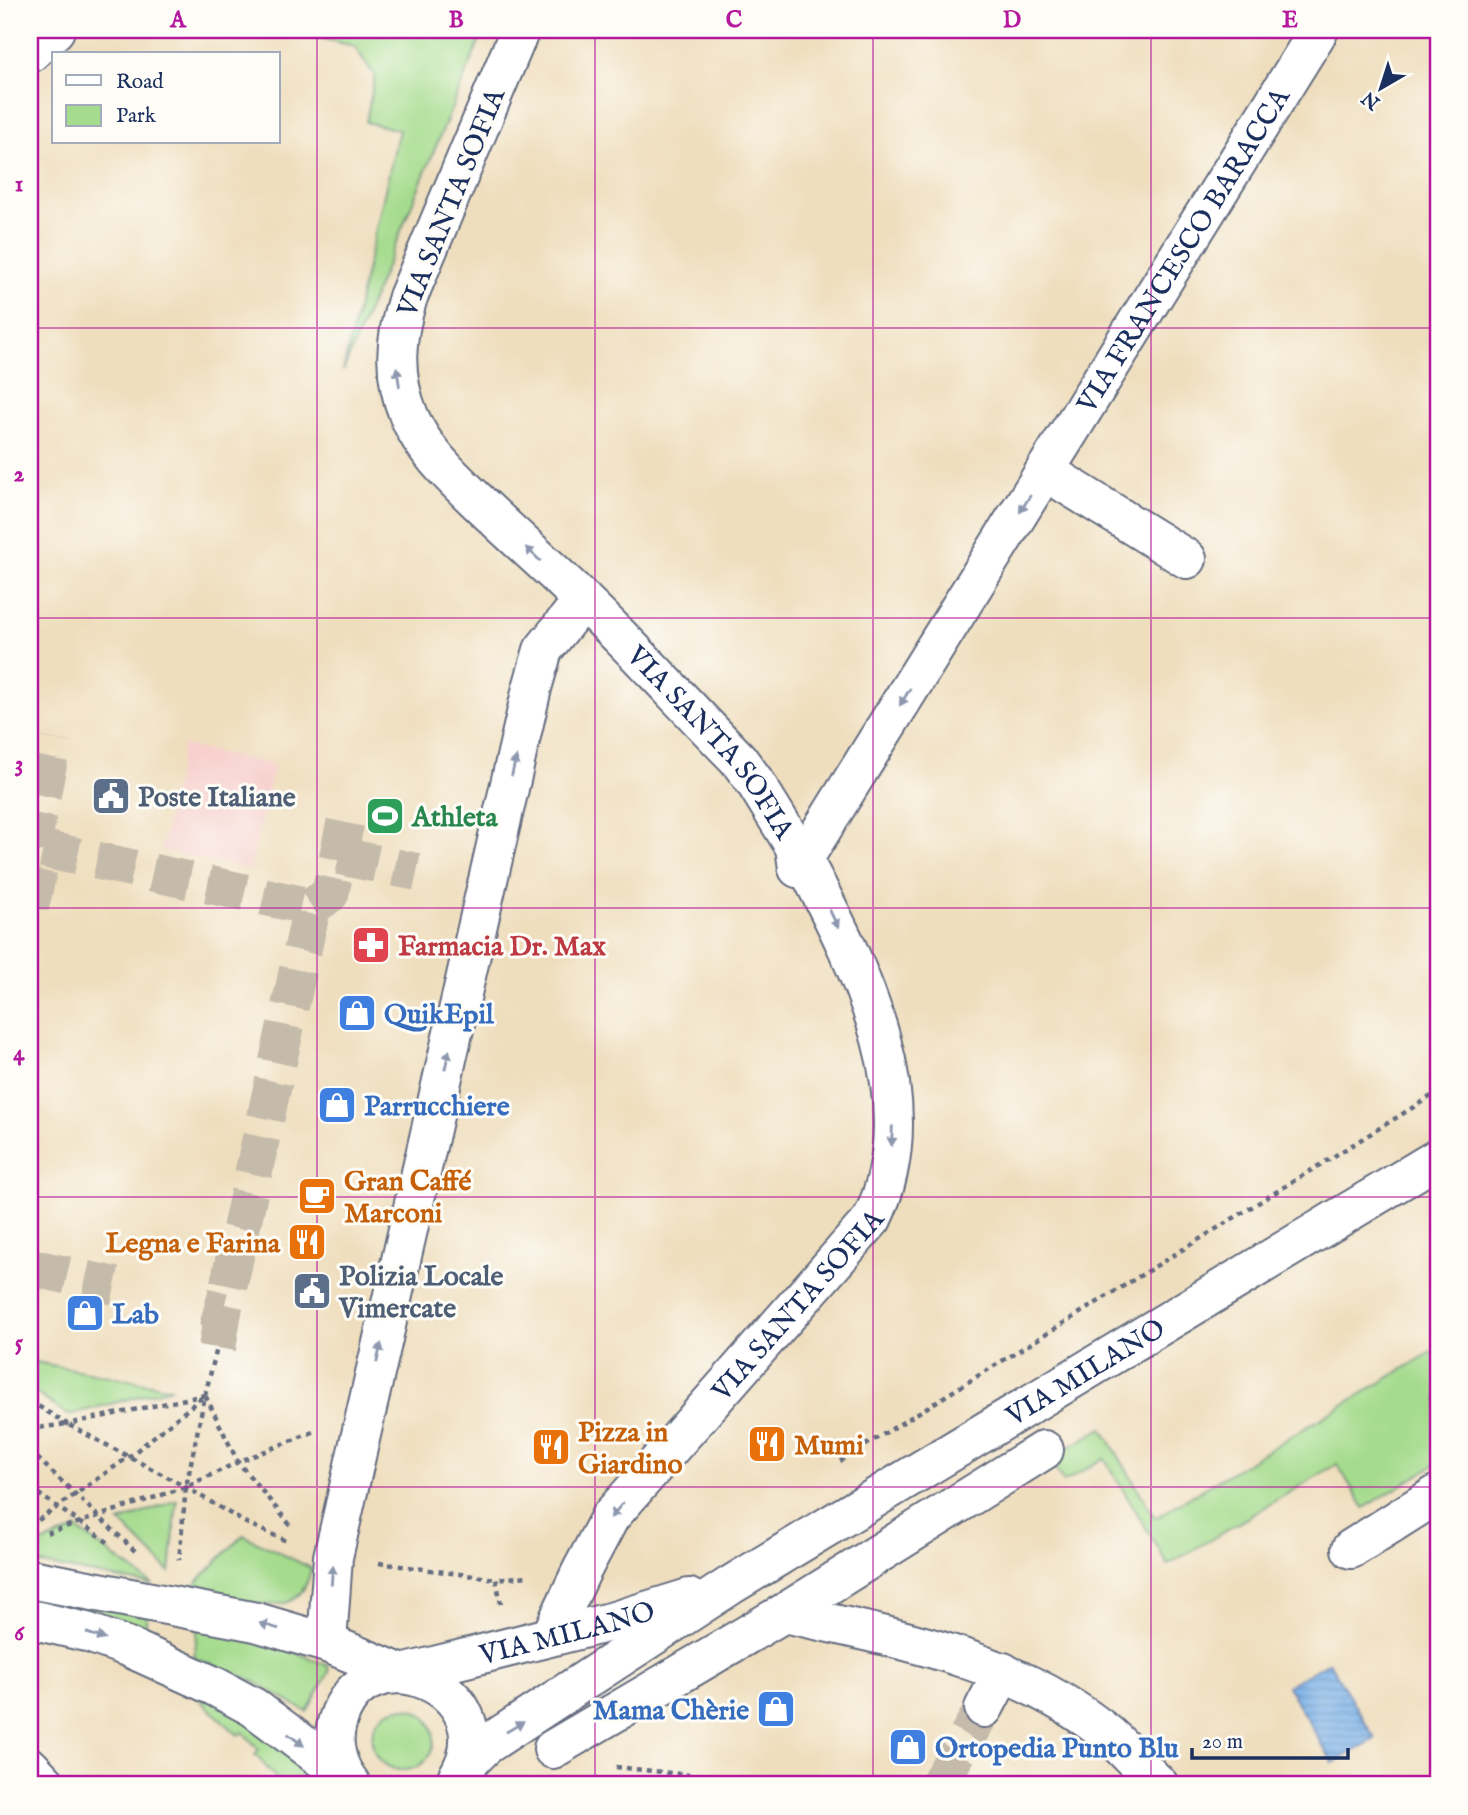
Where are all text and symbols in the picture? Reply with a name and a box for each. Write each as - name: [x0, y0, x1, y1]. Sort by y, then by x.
- text: A: [169, 6, 187, 35]
- text: B: [448, 6, 464, 35]
- text: C: [726, 6, 743, 35]
- text: D: [1003, 6, 1021, 35]
- text: E: [1282, 6, 1298, 35]
- legend: [52, 52, 280, 144]
- north arrow: [1346, 52, 1416, 122]
- text: Road: [116, 69, 164, 96]
- street label: VIA FRANCESCO BARACCA: [1070, 81, 1299, 421]
- street label: VIA SANTA SOFIA: [390, 82, 515, 323]
- text: N: [1357, 85, 1386, 115]
- text: Park: [116, 103, 157, 130]
- text: 1: [15, 170, 23, 199]
- one-way arrow: [392, 366, 403, 388]
- text: 2: [14, 460, 25, 489]
- one-way arrow: [1018, 494, 1031, 514]
- one-way arrow: [524, 546, 542, 562]
- street label: VIA SANTA SOFIA: [618, 638, 801, 847]
- one-way arrow: [898, 688, 911, 707]
- text: 3: [15, 750, 23, 779]
- one-way arrow: [508, 755, 519, 777]
- public building icon: Poste Italiane: [90, 775, 132, 817]
- place label: Poste Italiane: [138, 781, 296, 816]
- sports icon: Athleta: [364, 795, 406, 837]
- place label: Athleta: [411, 801, 498, 836]
- one-way arrow: [829, 909, 840, 929]
- pharmacy icon: Farmacia Dr. Max: [350, 924, 392, 966]
- place label: Farmacia Dr. Max: [398, 930, 606, 965]
- shop icon: QuikEpil: [336, 992, 378, 1034]
- place label: QuikEpil: [384, 998, 495, 1033]
- text: 4: [13, 1039, 25, 1068]
- one-way arrow: [441, 1049, 452, 1071]
- shop icon: Parrucchiere: [316, 1084, 358, 1126]
- place label: Parrucchiere: [364, 1090, 510, 1125]
- one-way arrow: [887, 1126, 898, 1148]
- place label: Gran Caffé Marconi: [344, 1165, 471, 1232]
- cafe icon: Gran Caffé Marconi: [296, 1175, 338, 1217]
- street label: VIA SANTA SOFIA: [705, 1202, 893, 1410]
- restaurant icon: Legna e Farina: [286, 1221, 328, 1263]
- place label: Legna e Farina: [105, 1227, 281, 1262]
- place label: Polizia Locale Vimercate: [338, 1260, 503, 1327]
- public building icon: Polizia Locale Vimercate: [291, 1270, 333, 1312]
- shop icon: Lab: [64, 1292, 106, 1334]
- place label: Lab: [112, 1298, 159, 1333]
- street label: VIA MILANO: [999, 1312, 1172, 1435]
- text: 5: [15, 1329, 24, 1358]
- one-way arrow: [374, 1342, 385, 1364]
- place label: Pizza in Giardino: [578, 1416, 683, 1483]
- restaurant icon: Mumi: [746, 1423, 788, 1465]
- restaurant icon: Pizza in Giardino: [530, 1426, 572, 1468]
- place label: Mumi: [794, 1429, 864, 1464]
- one-way arrow: [610, 1501, 625, 1518]
- one-way arrow: [327, 1564, 338, 1586]
- street label: VIA MILANO: [475, 1595, 659, 1674]
- text: 6: [14, 1619, 25, 1648]
- one-way arrow: [258, 1621, 279, 1631]
- one-way arrow: [85, 1631, 106, 1642]
- shop icon: Mama Chèrie: [755, 1688, 797, 1730]
- place label: Mama Chèrie: [593, 1694, 749, 1729]
- scale bar: [1192, 1717, 1347, 1761]
- one-way arrow: [505, 1721, 524, 1733]
- shop icon: Ortopedia Punto Blu: [887, 1726, 929, 1768]
- text: 20 m: [1202, 1729, 1243, 1756]
- place label: Ortopedia Punto Blu: [935, 1732, 1179, 1767]
- one-way arrow: [287, 1733, 305, 1748]

